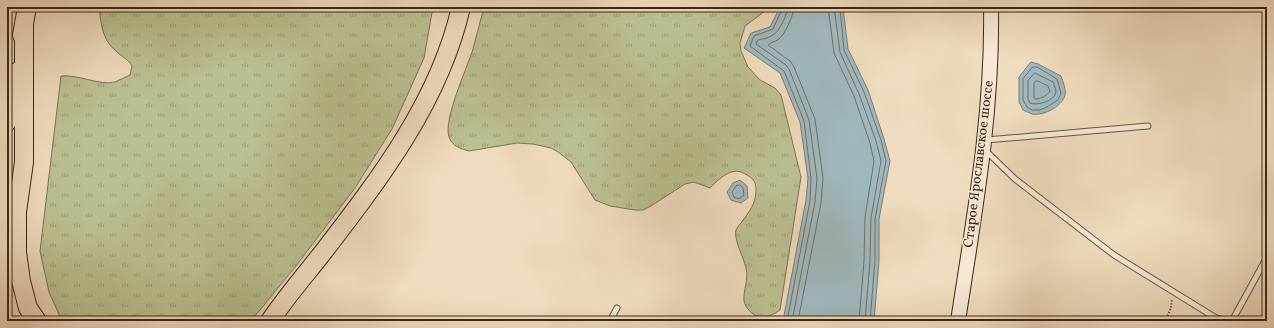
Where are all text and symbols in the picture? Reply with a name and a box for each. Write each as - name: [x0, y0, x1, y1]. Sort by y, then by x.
- street label: Старое Ярославское шоссе: [959, 79, 999, 249]

